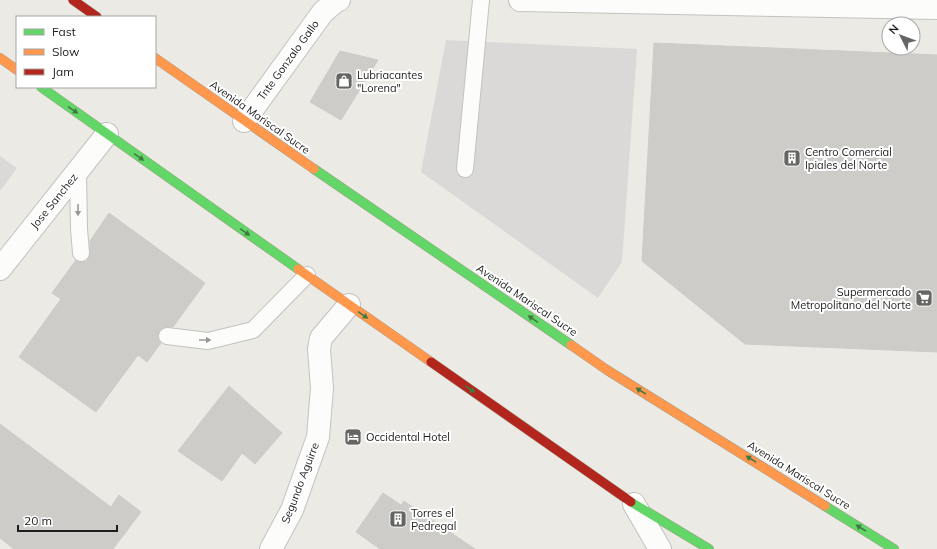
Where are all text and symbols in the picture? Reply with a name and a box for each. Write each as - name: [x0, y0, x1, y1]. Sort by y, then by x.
- legend: [16, 16, 156, 88]
- north arrow: [881, 16, 921, 56]
- street label: Tnte Gonzalo Gallo: [254, 17, 322, 103]
- text: N: [886, 22, 902, 37]
- text: Fast: [52, 24, 76, 39]
- text: Slow: [52, 44, 80, 59]
- text: Jam: [52, 64, 74, 79]
- place label: Lubriacantes "Lorena": [357, 68, 423, 95]
- shop icon: Lubriacantes "Lorena": [334, 71, 354, 91]
- street label: Avenida Mariscal Sucre: [207, 77, 313, 157]
- one-way arrow: [68, 106, 78, 114]
- place label: Centro Comercial Ipiales del Norte: [805, 145, 892, 172]
- building icon: Centro Comercial Ipiales del Norte: [782, 148, 802, 168]
- one-way arrow: [134, 153, 145, 161]
- street label: Jose Sanchez: [27, 170, 81, 232]
- one-way arrow: [75, 204, 82, 216]
- one-way arrow: [240, 228, 251, 236]
- street label: Avenida Mariscal Sucre: [474, 261, 580, 339]
- place label: Supermercado Metropolitano del Norte: [791, 285, 911, 312]
- supermarket icon: Supermercado Metropolitano del Norte: [914, 288, 934, 308]
- one-way arrow: [358, 311, 368, 319]
- one-way arrow: [527, 315, 538, 322]
- one-way arrow: [199, 337, 212, 343]
- one-way arrow: [464, 385, 475, 393]
- one-way arrow: [635, 387, 647, 394]
- hotel icon: Occidental Hotel: [343, 427, 363, 447]
- place label: Occidental Hotel: [366, 430, 450, 444]
- street label: Avenida Mariscal Sucre: [745, 438, 853, 512]
- street label: Segundo Aguirre: [278, 441, 322, 525]
- one-way arrow: [745, 456, 757, 463]
- place label: Torres el Pedregal: [411, 506, 456, 533]
- scale bar: [18, 507, 117, 533]
- building icon: Torres el Pedregal: [388, 509, 408, 529]
- text: 20 m: [24, 513, 52, 528]
- one-way arrow: [855, 525, 867, 532]

